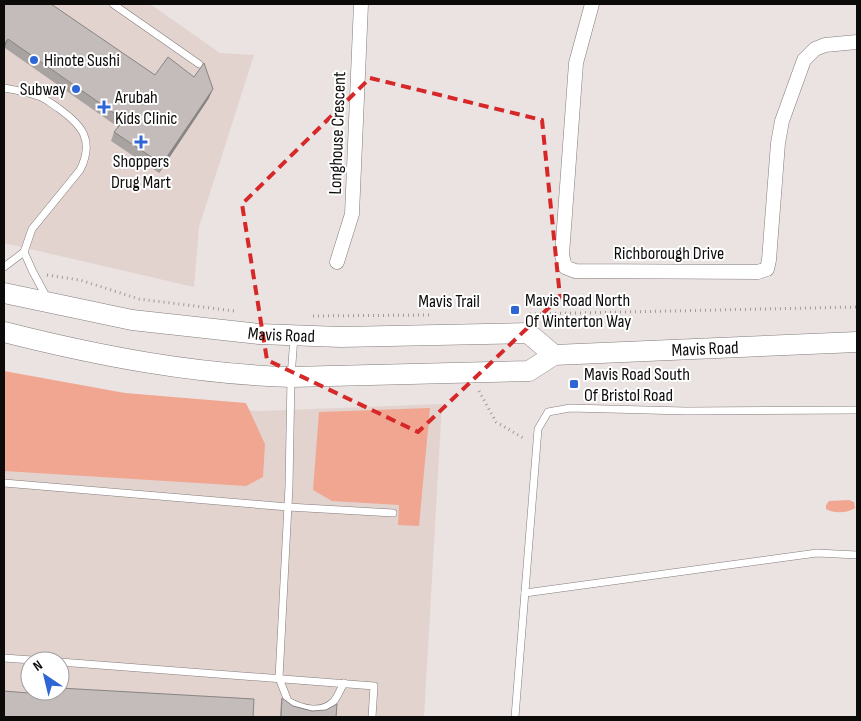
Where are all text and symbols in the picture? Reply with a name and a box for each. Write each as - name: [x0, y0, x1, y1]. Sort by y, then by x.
- place label: Hinote Sushi: [44, 50, 120, 71]
- marker: Hinote Sushi: [28, 54, 40, 66]
- street label: Longhouse Crescent: [325, 71, 350, 195]
- place label: Subway: [20, 79, 66, 100]
- marker: Subway: [70, 83, 82, 95]
- place label: Arubah Kids Clinic: [114, 87, 177, 129]
- marker: Arubah Kids Clinic: [97, 100, 111, 114]
- marker: Shoppers Drug Mart: [135, 136, 147, 148]
- place label: Shoppers Drug Mart: [111, 151, 172, 193]
- street label: Richborough Drive: [614, 243, 724, 264]
- place label: Mavis Road North Of Winterton Way: [525, 290, 631, 332]
- street label: Mavis Trail: [418, 291, 480, 312]
- marker: Mavis Road North Of Winterton Way: [509, 304, 521, 316]
- street label: Mavis Road: [247, 323, 315, 347]
- street label: Mavis Road: [671, 337, 739, 361]
- place label: Mavis Road South Of Bristol Road: [584, 364, 690, 406]
- marker: Mavis Road South Of Bristol Road: [568, 378, 580, 390]
- north arrow: [20, 651, 70, 701]
- text: N: [30, 657, 46, 675]

